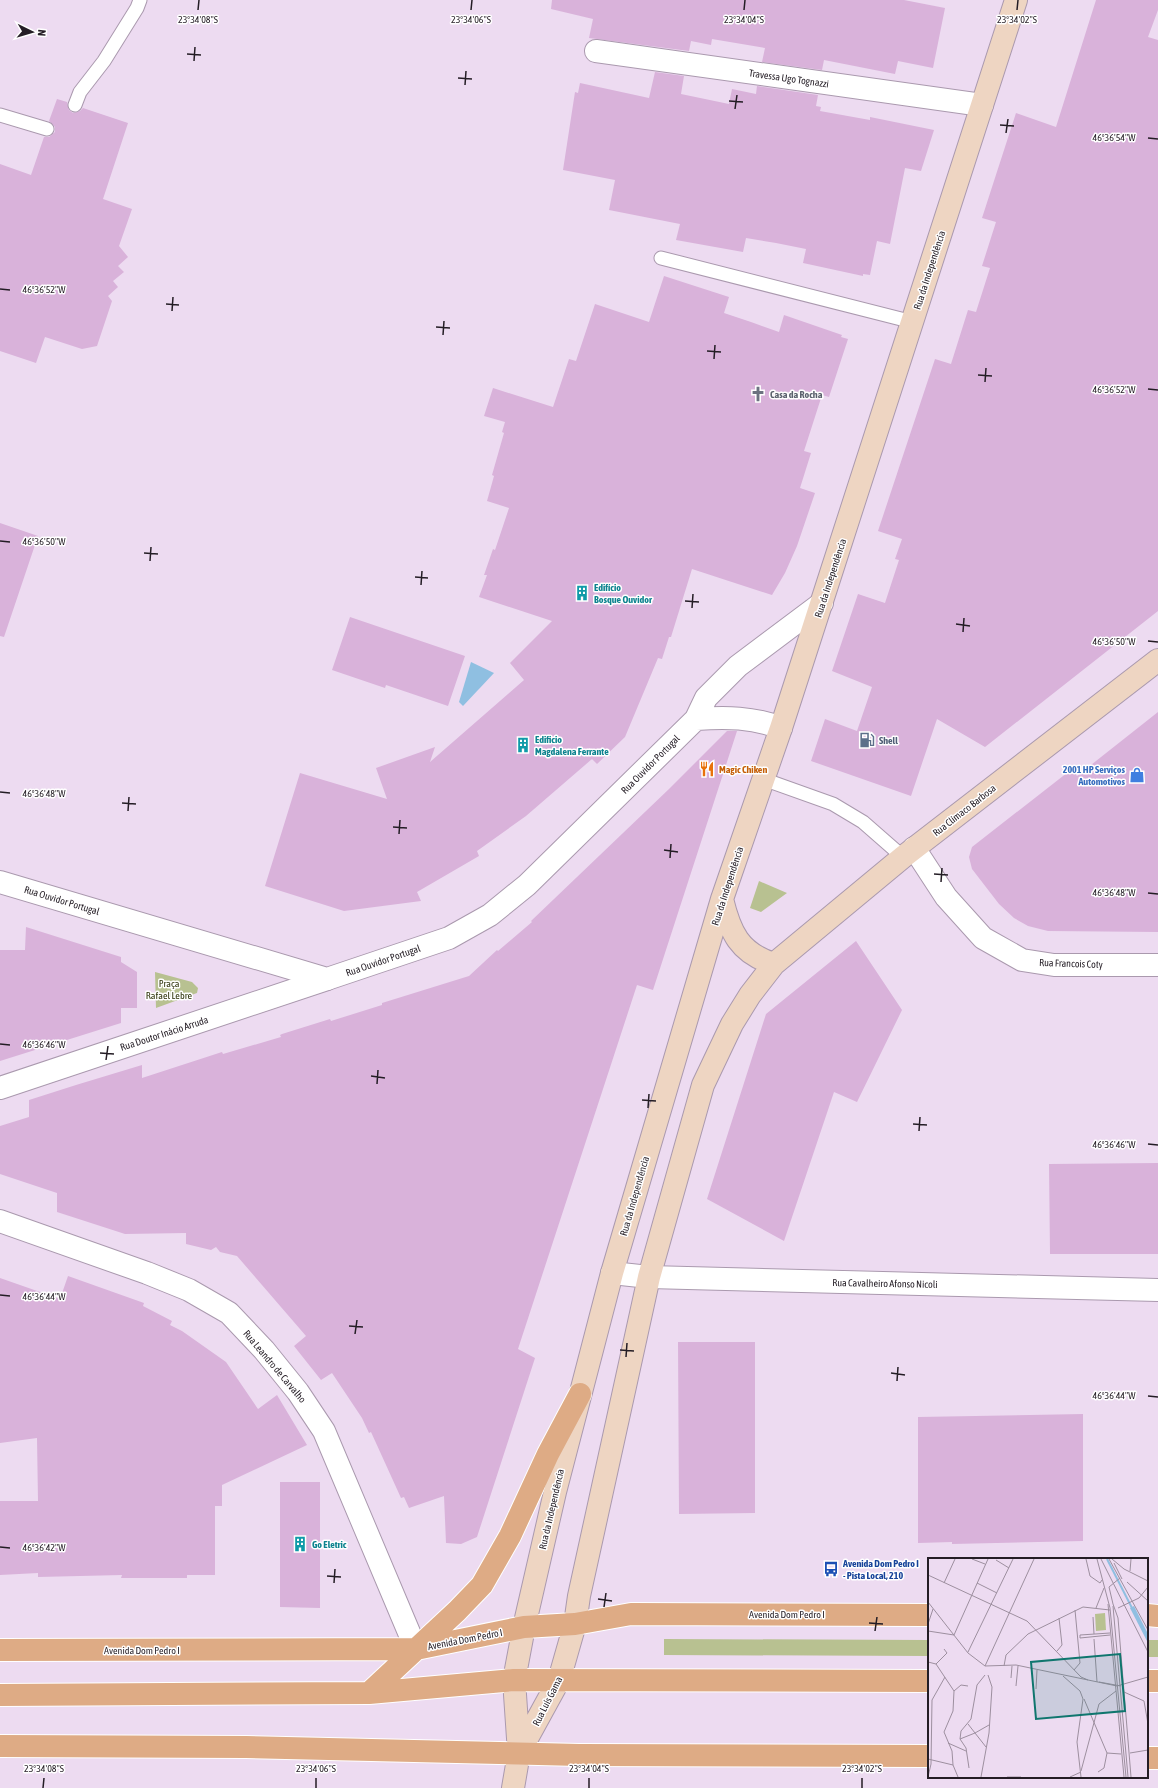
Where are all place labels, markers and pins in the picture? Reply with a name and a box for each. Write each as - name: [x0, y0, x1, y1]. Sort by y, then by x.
- church icon: Casa da Rocha: [749, 385, 767, 403]
- place label: Casa da Rocha: [770, 389, 823, 400]
- place label: Edifício Bosque Ouvidor: [594, 582, 653, 605]
- building icon: Edifício Bosque Ouvidor: [573, 584, 591, 602]
- fuel station icon: Shell: [858, 731, 876, 749]
- place label: Edificio Magdalena Ferrante: [535, 734, 609, 757]
- place label: Shell: [879, 735, 898, 746]
- building icon: Edificio Magdalena Ferrante: [514, 736, 532, 754]
- restaurant icon: Magic Chiken: [698, 760, 716, 778]
- place label: Magic Chiken: [719, 764, 767, 775]
- place label: 2001 HP Serviços Automotivos: [1063, 764, 1125, 787]
- shop icon: 2001 HP Serviços Automotivos: [1128, 766, 1146, 784]
- building icon: Go Eletric: [291, 1535, 309, 1553]
- place label: Go Eletric: [312, 1539, 347, 1550]
- place label: Avenida Dom Pedro I - Pista Local, 210: [842, 1558, 919, 1581]
- bus stop icon: Avenida Dom Pedro I - Pista Local, 210: [822, 1560, 840, 1578]

